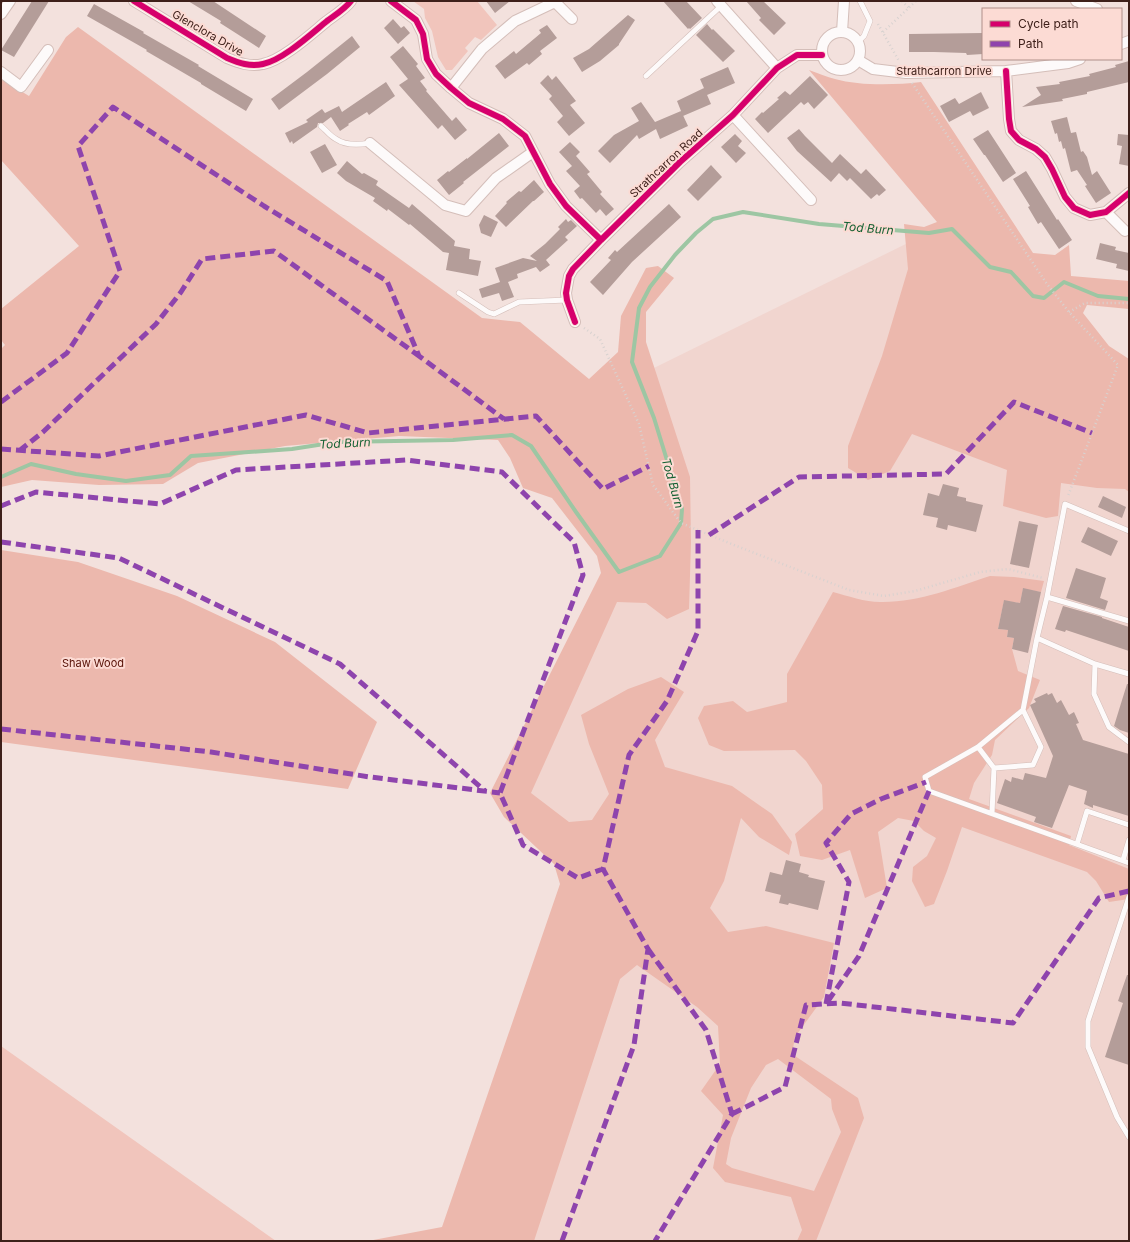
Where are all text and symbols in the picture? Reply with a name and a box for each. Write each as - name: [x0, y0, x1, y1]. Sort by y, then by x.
- street label: Glenclora Drive: [170, 7, 246, 59]
- legend: [982, 8, 1122, 60]
- text: Cycle path: [1018, 16, 1079, 31]
- text: Path: [1018, 36, 1043, 51]
- street label: Strathcarron Drive: [896, 64, 992, 78]
- street label: Strathcarron Road: [627, 126, 705, 200]
- water label: Tod Burn: [842, 218, 894, 238]
- water label: Tod Burn: [319, 434, 371, 452]
- water label: Tod Burn: [659, 456, 687, 510]
- park label: Shaw Wood: [62, 656, 124, 670]

